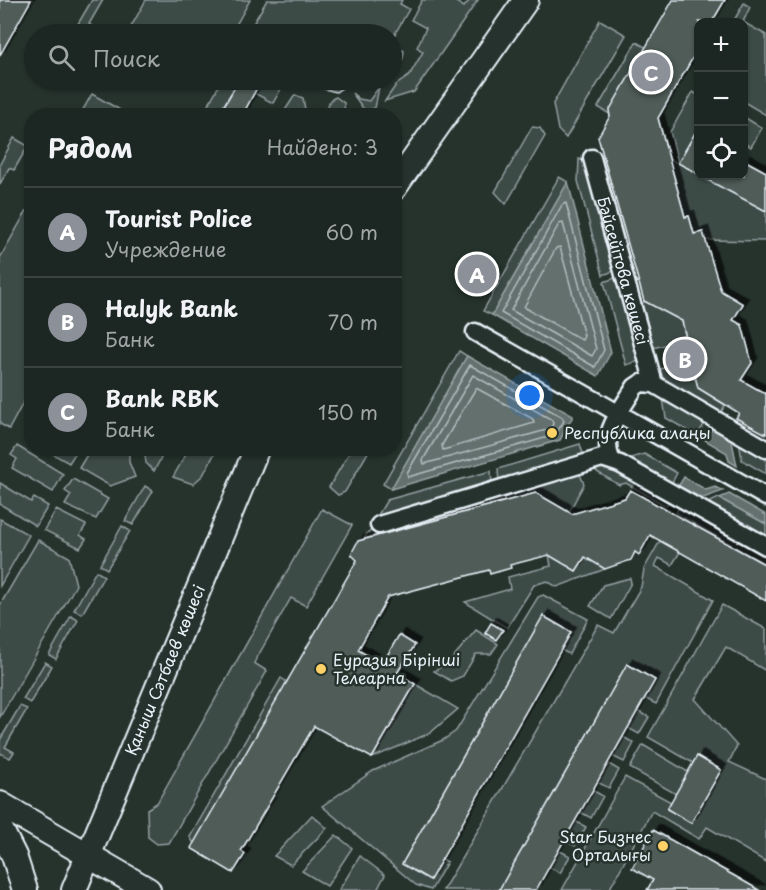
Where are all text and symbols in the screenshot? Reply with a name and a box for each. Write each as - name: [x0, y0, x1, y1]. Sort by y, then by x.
- map controls: [694, 18, 748, 180]
- button: +: [694, 18, 748, 72]
- search box: [24, 24, 402, 90]
- icon: search: [45, 41, 78, 74]
- text: Поиск: [93, 41, 160, 74]
- pin: C: [632, 50, 670, 94]
- button: −: [694, 72, 748, 126]
- button: locate: [694, 126, 748, 180]
- text: Рядом: [48, 128, 133, 167]
- text: Найдено: 3: [267, 132, 378, 162]
- street label: Бәйсейітова көшесі: [592, 194, 656, 347]
- text: Tourist Police: [105, 201, 252, 234]
- text: A: [60, 217, 75, 247]
- text: 60 m: [326, 217, 378, 247]
- text: Учреждение: [105, 234, 226, 264]
- pin: A: [458, 252, 496, 296]
- text: Halyk Bank: [105, 291, 238, 324]
- text: B: [61, 307, 74, 337]
- text: 70 m: [328, 307, 378, 337]
- text: Банк: [105, 324, 154, 354]
- pin: B: [666, 336, 704, 382]
- text: Bank RBK: [105, 381, 219, 414]
- your location: [515, 381, 544, 410]
- text: C: [60, 397, 75, 427]
- text: 150 m: [318, 397, 378, 427]
- text: Банк: [105, 414, 154, 444]
- place label: Республика алаңы: [564, 420, 711, 444]
- marker: Республика алаңы: [545, 426, 559, 440]
- street label: Қаныш Сәтбаев көшесі: [118, 581, 210, 759]
- place label: Еуразия Бірінші Телеарна: [333, 647, 460, 689]
- marker: Еуразия Бірінші Телеарна: [314, 662, 328, 676]
- place label: Star Бизнес Орталығы: [559, 824, 651, 866]
- marker: Star Бизнес Орталығы: [656, 839, 670, 853]

